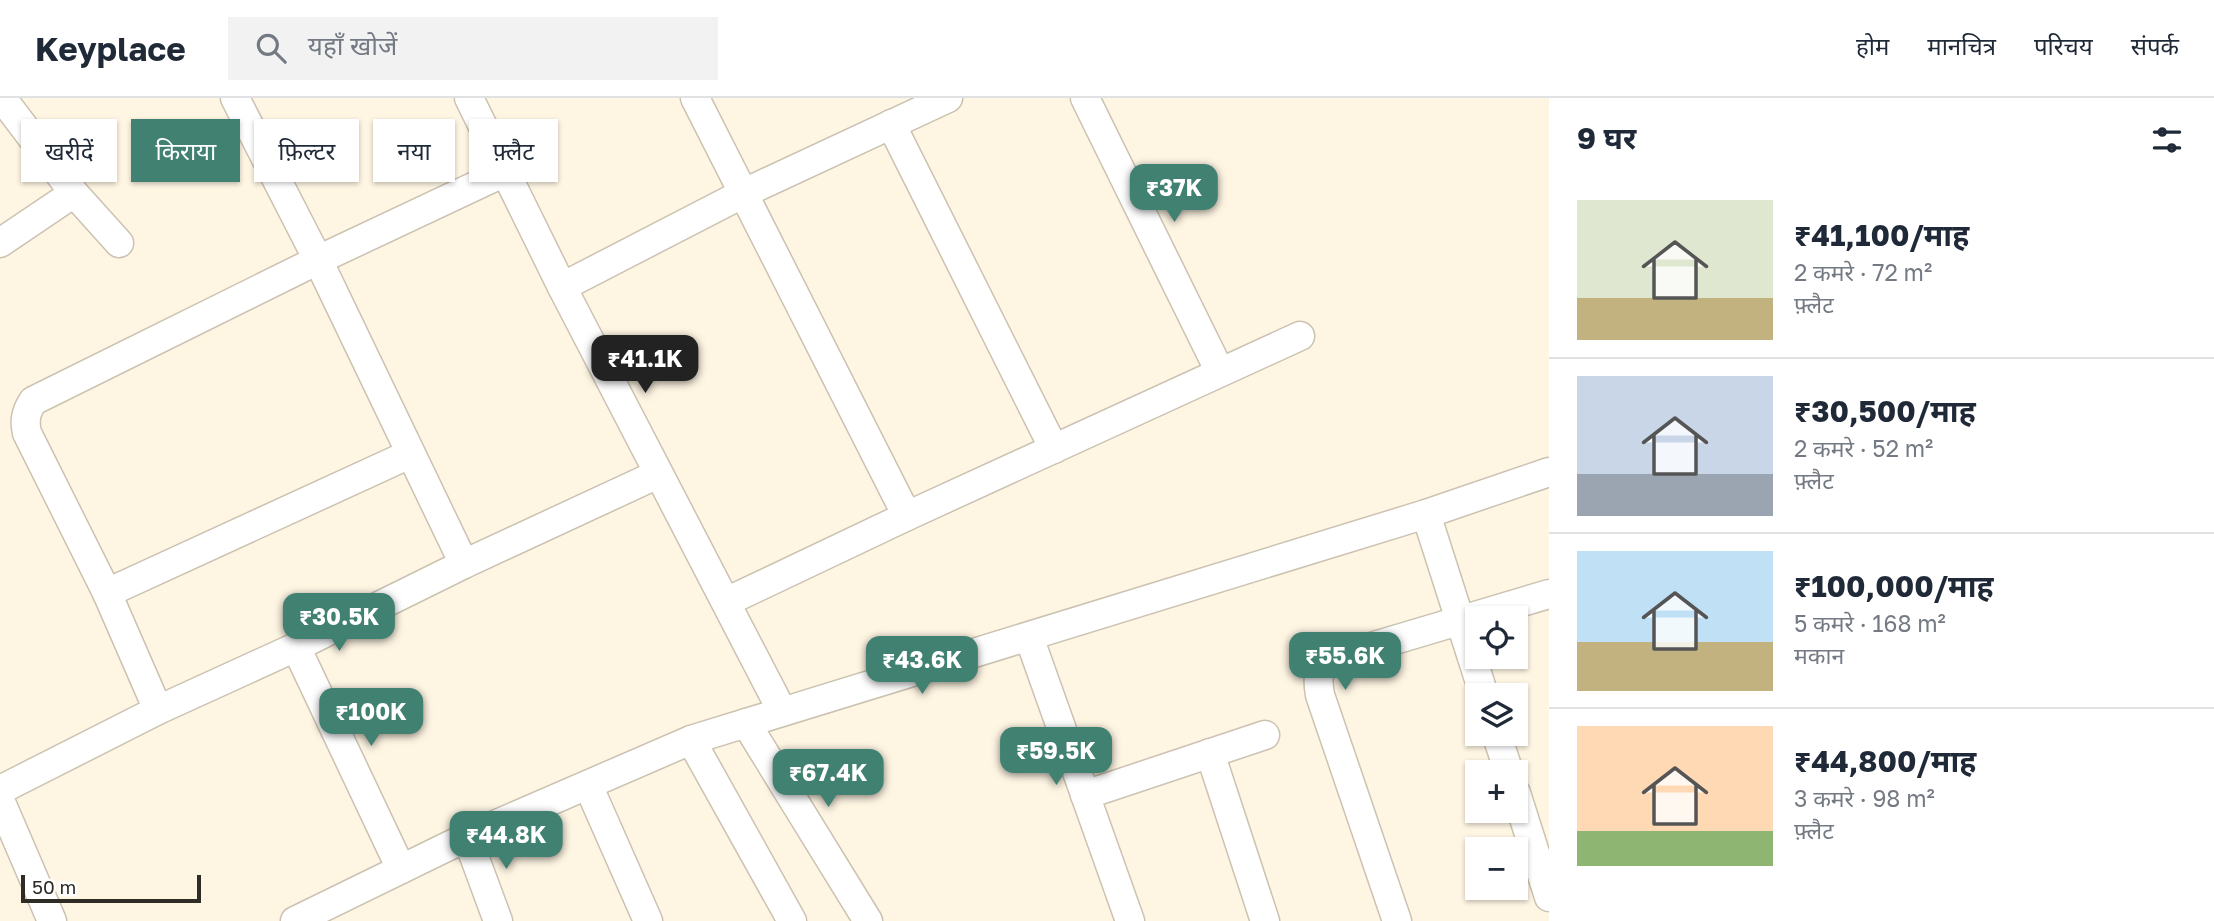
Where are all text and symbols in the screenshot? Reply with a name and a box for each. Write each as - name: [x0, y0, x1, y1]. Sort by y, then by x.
- search box: [228, 17, 718, 80]
- text: Keyplace: [35, 29, 186, 68]
- icon: search: [252, 29, 290, 67]
- text: यहाँ खोजें: [308, 30, 397, 61]
- text: होम: [1856, 31, 1889, 60]
- text: मानचित्र: [1927, 31, 1996, 60]
- text: परिचय: [2034, 31, 2093, 60]
- text: संपर्क: [2131, 31, 2179, 60]
- chip: खरीदें: [21, 119, 117, 182]
- chip: किराया: [131, 119, 240, 182]
- chip: फ़िल्टर: [254, 119, 359, 182]
- chip: नया: [373, 119, 455, 182]
- chip: फ़्लैट: [469, 119, 558, 182]
- text: 9 घर: [1577, 120, 1636, 156]
- icon: filters: [2148, 121, 2186, 159]
- pin: ₹37K: [1133, 164, 1215, 224]
- text: ₹37K: [1146, 173, 1202, 201]
- text: ₹41,100/माह: [1794, 217, 1969, 253]
- icon: home: [1633, 228, 1717, 312]
- text: 2 कमरे · 72 m²: [1794, 258, 1932, 286]
- text: फ़्लैट: [1794, 290, 1834, 318]
- pin: ₹41.1K: [588, 336, 702, 395]
- text: ₹41.1K: [607, 344, 683, 372]
- text: ₹30,500/माह: [1794, 393, 1976, 429]
- icon: home: [1633, 404, 1717, 488]
- text: 2 कमरे · 52 m²: [1794, 434, 1933, 462]
- text: फ़्लैट: [1794, 466, 1834, 494]
- text: ₹100,000/माह: [1794, 568, 1993, 604]
- icon: home: [1633, 579, 1717, 663]
- pin: ₹30.5K: [282, 594, 396, 653]
- text: ₹30.5K: [299, 602, 379, 630]
- map controls: [1465, 606, 1528, 900]
- button: locate: [1465, 606, 1528, 669]
- text: 5 कमरे · 168 m²: [1794, 609, 1946, 637]
- pin: ₹55.6K: [1288, 632, 1402, 692]
- pin: ₹43.6K: [865, 636, 979, 696]
- text: ₹55.6K: [1305, 641, 1385, 669]
- text: मकान: [1794, 641, 1844, 669]
- text: ₹43.6K: [882, 645, 962, 673]
- button: layers: [1465, 683, 1528, 746]
- pin: ₹100K: [322, 688, 420, 748]
- text: ₹100K: [335, 697, 407, 725]
- pin: ₹59.5K: [999, 728, 1113, 787]
- text: ₹59.5K: [1016, 736, 1096, 764]
- text: ₹44,800/माह: [1794, 743, 1976, 779]
- pin: ₹67.4K: [771, 750, 885, 809]
- icon: home: [1633, 754, 1717, 838]
- text: ₹67.4K: [789, 758, 867, 786]
- button: +: [1465, 760, 1528, 823]
- text: 3 कमरे · 98 m²: [1794, 784, 1935, 812]
- pin: ₹44.8K: [449, 812, 563, 871]
- text: फ़्लैट: [1794, 816, 1834, 844]
- text: ₹44.8K: [466, 820, 546, 848]
- button: −: [1465, 837, 1528, 900]
- scale bar: [21, 872, 201, 904]
- text: 50 m: [32, 875, 76, 898]

